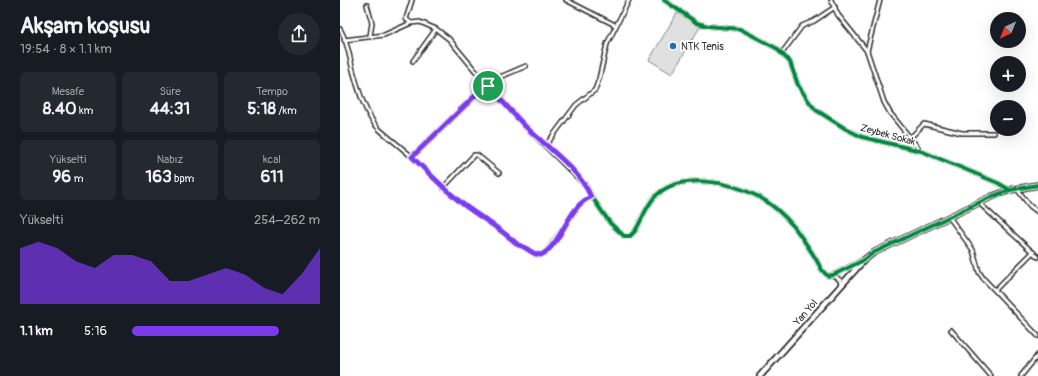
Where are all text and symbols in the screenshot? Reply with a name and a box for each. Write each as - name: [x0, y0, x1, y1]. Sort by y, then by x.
- text: Akşam koşusu: [20, 12, 150, 40]
- north arrow: [990, 12, 1026, 48]
- map controls: [990, 12, 1026, 136]
- button: share: [278, 13, 320, 55]
- text: 19:54 · 8 × 1.1 km: [20, 41, 112, 57]
- marker: NTK Tenis: [668, 41, 678, 51]
- place label: NTK Tenis: [681, 41, 724, 53]
- button: +: [990, 56, 1026, 92]
- pin: [471, 69, 505, 103]
- icon: arrive: [477, 75, 499, 97]
- text: Mesafe: [52, 85, 84, 98]
- text: Süre: [159, 85, 181, 98]
- text: Tempo: [256, 85, 288, 98]
- text: 8.40: [43, 98, 77, 119]
- text: 44:31: [150, 98, 190, 119]
- text: 5:18: [247, 98, 276, 119]
- button: −: [990, 100, 1026, 136]
- text: km: [77, 104, 93, 117]
- text: /km: [276, 104, 297, 117]
- street label: Zeybek Sokak: [859, 122, 917, 148]
- text: Yükselti: [50, 153, 86, 166]
- text: Nabız: [157, 153, 183, 166]
- text: kcal: [263, 153, 281, 166]
- text: 96: [53, 166, 71, 187]
- text: 163: [146, 166, 172, 187]
- text: 611: [260, 166, 284, 187]
- text: m: [71, 172, 83, 185]
- text: bpm: [172, 172, 194, 185]
- text: Yükselti: [20, 212, 63, 228]
- text: 254–262 m: [254, 212, 320, 228]
- street label: Yan Yol: [791, 297, 820, 329]
- text: 1.1 km: [20, 323, 53, 339]
- text: 5:16: [84, 323, 107, 339]

